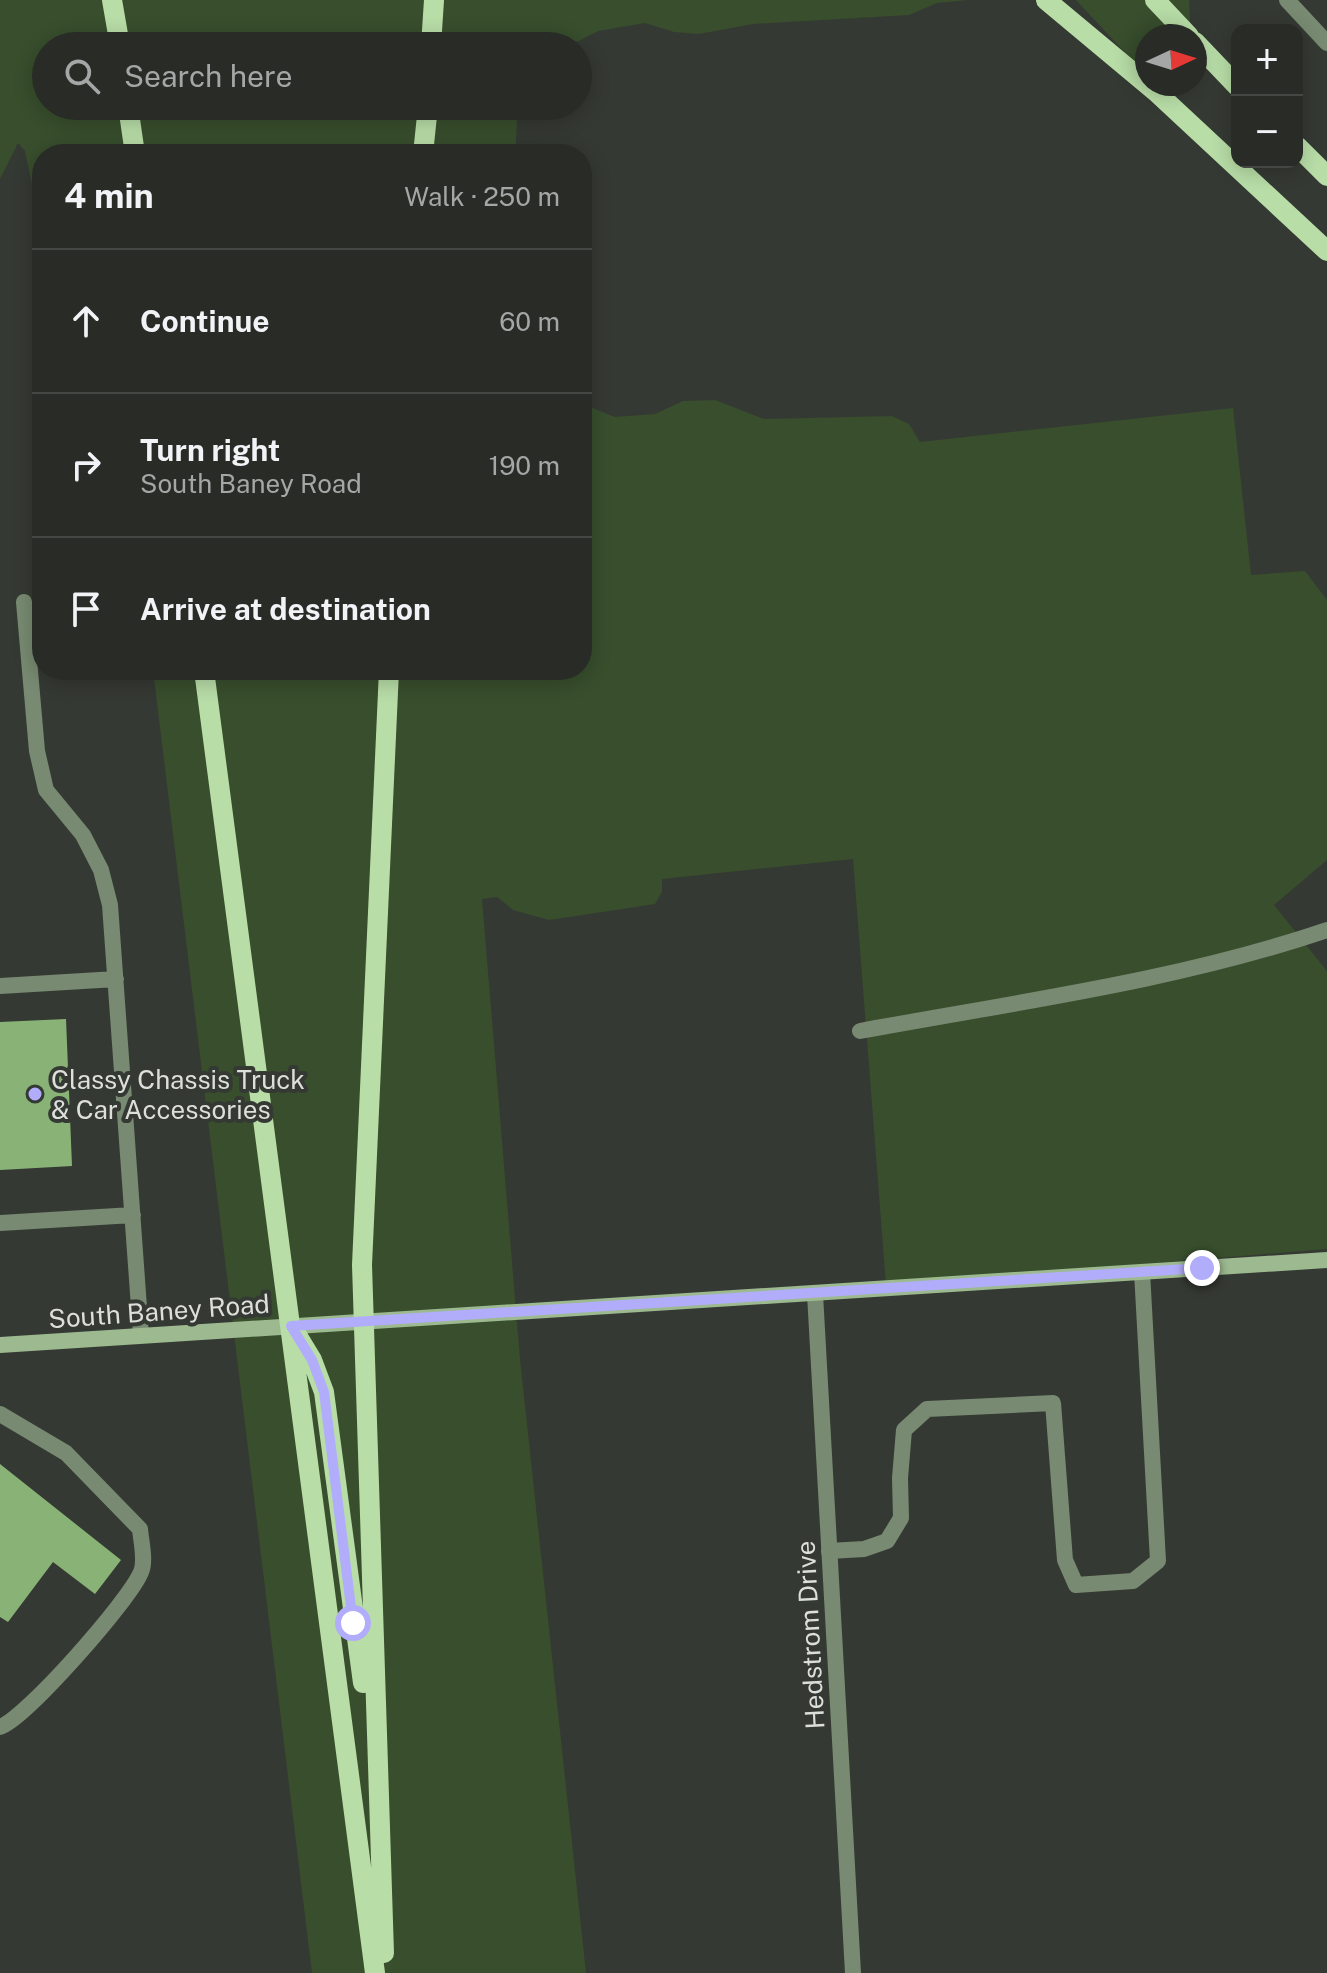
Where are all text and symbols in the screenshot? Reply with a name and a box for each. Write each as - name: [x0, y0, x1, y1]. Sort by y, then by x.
- north arrow: [1135, 24, 1207, 96]
- map controls: [1231, 24, 1303, 168]
- button: +: [1231, 24, 1303, 96]
- search box: [32, 32, 592, 120]
- icon: search: [60, 54, 104, 98]
- text: Search here: [124, 58, 292, 94]
- button: −: [1231, 96, 1303, 168]
- text: 4 min: [64, 176, 154, 216]
- text: Walk · 250 m: [404, 181, 560, 212]
- icon: ahead: [64, 299, 108, 343]
- text: Continue: [140, 303, 270, 339]
- text: 60 m: [499, 306, 560, 337]
- text: Turn right: [140, 432, 280, 468]
- icon: right: [64, 443, 108, 487]
- text: 190 m: [489, 450, 560, 481]
- text: South Baney Road: [140, 468, 362, 499]
- icon: arrive: [64, 587, 108, 631]
- text: Arrive at destination: [140, 591, 431, 627]
- place label: Classy Chassis Truck & Car Accessories: [51, 1064, 305, 1125]
- marker: Classy Chassis Truck & Car Accessories: [26, 1085, 44, 1103]
- route end: [1184, 1250, 1220, 1286]
- street label: South Baney Road: [47, 1288, 271, 1334]
- street label: Hedstrom Drive: [790, 1540, 830, 1730]
- route start: [335, 1605, 371, 1641]

